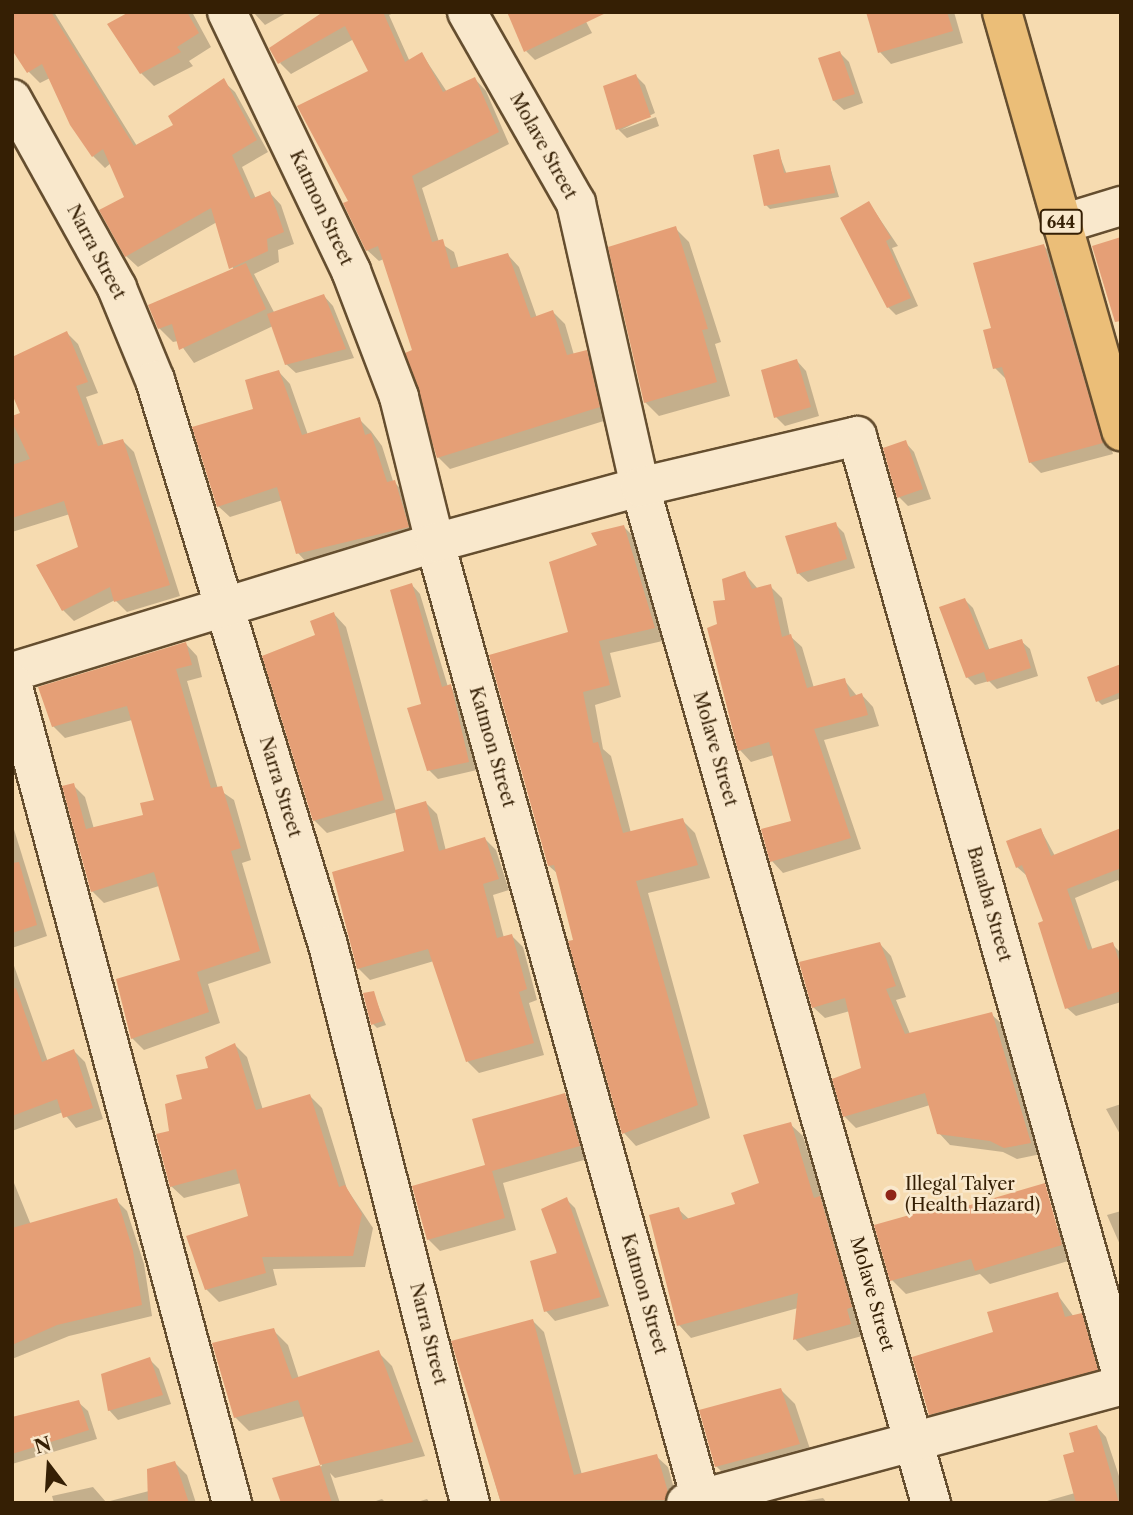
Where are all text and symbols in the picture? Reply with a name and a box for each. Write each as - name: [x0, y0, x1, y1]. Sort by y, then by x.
- street label: Molave Street: [505, 89, 581, 203]
- street label: Katmon Street: [285, 147, 357, 269]
- street label: Narra Street: [62, 201, 130, 303]
- road number: 644: [1038, 210, 1084, 234]
- street label: Katmon Street: [464, 684, 520, 810]
- street label: Molave Street: [688, 689, 742, 809]
- street label: Narra Street: [254, 734, 306, 840]
- street label: Banaba Street: [962, 844, 1016, 964]
- place label: Illegal Talyer (Health Hazard): [905, 1174, 1040, 1216]
- marker: Illegal Talyer (Health Hazard): [883, 1187, 899, 1203]
- street label: Katmon Street: [616, 1231, 672, 1357]
- street label: Molave Street: [845, 1234, 899, 1354]
- street label: Narra Street: [405, 1281, 451, 1387]
- north arrow: [14, 1431, 84, 1501]
- text: N: [31, 1432, 54, 1459]

